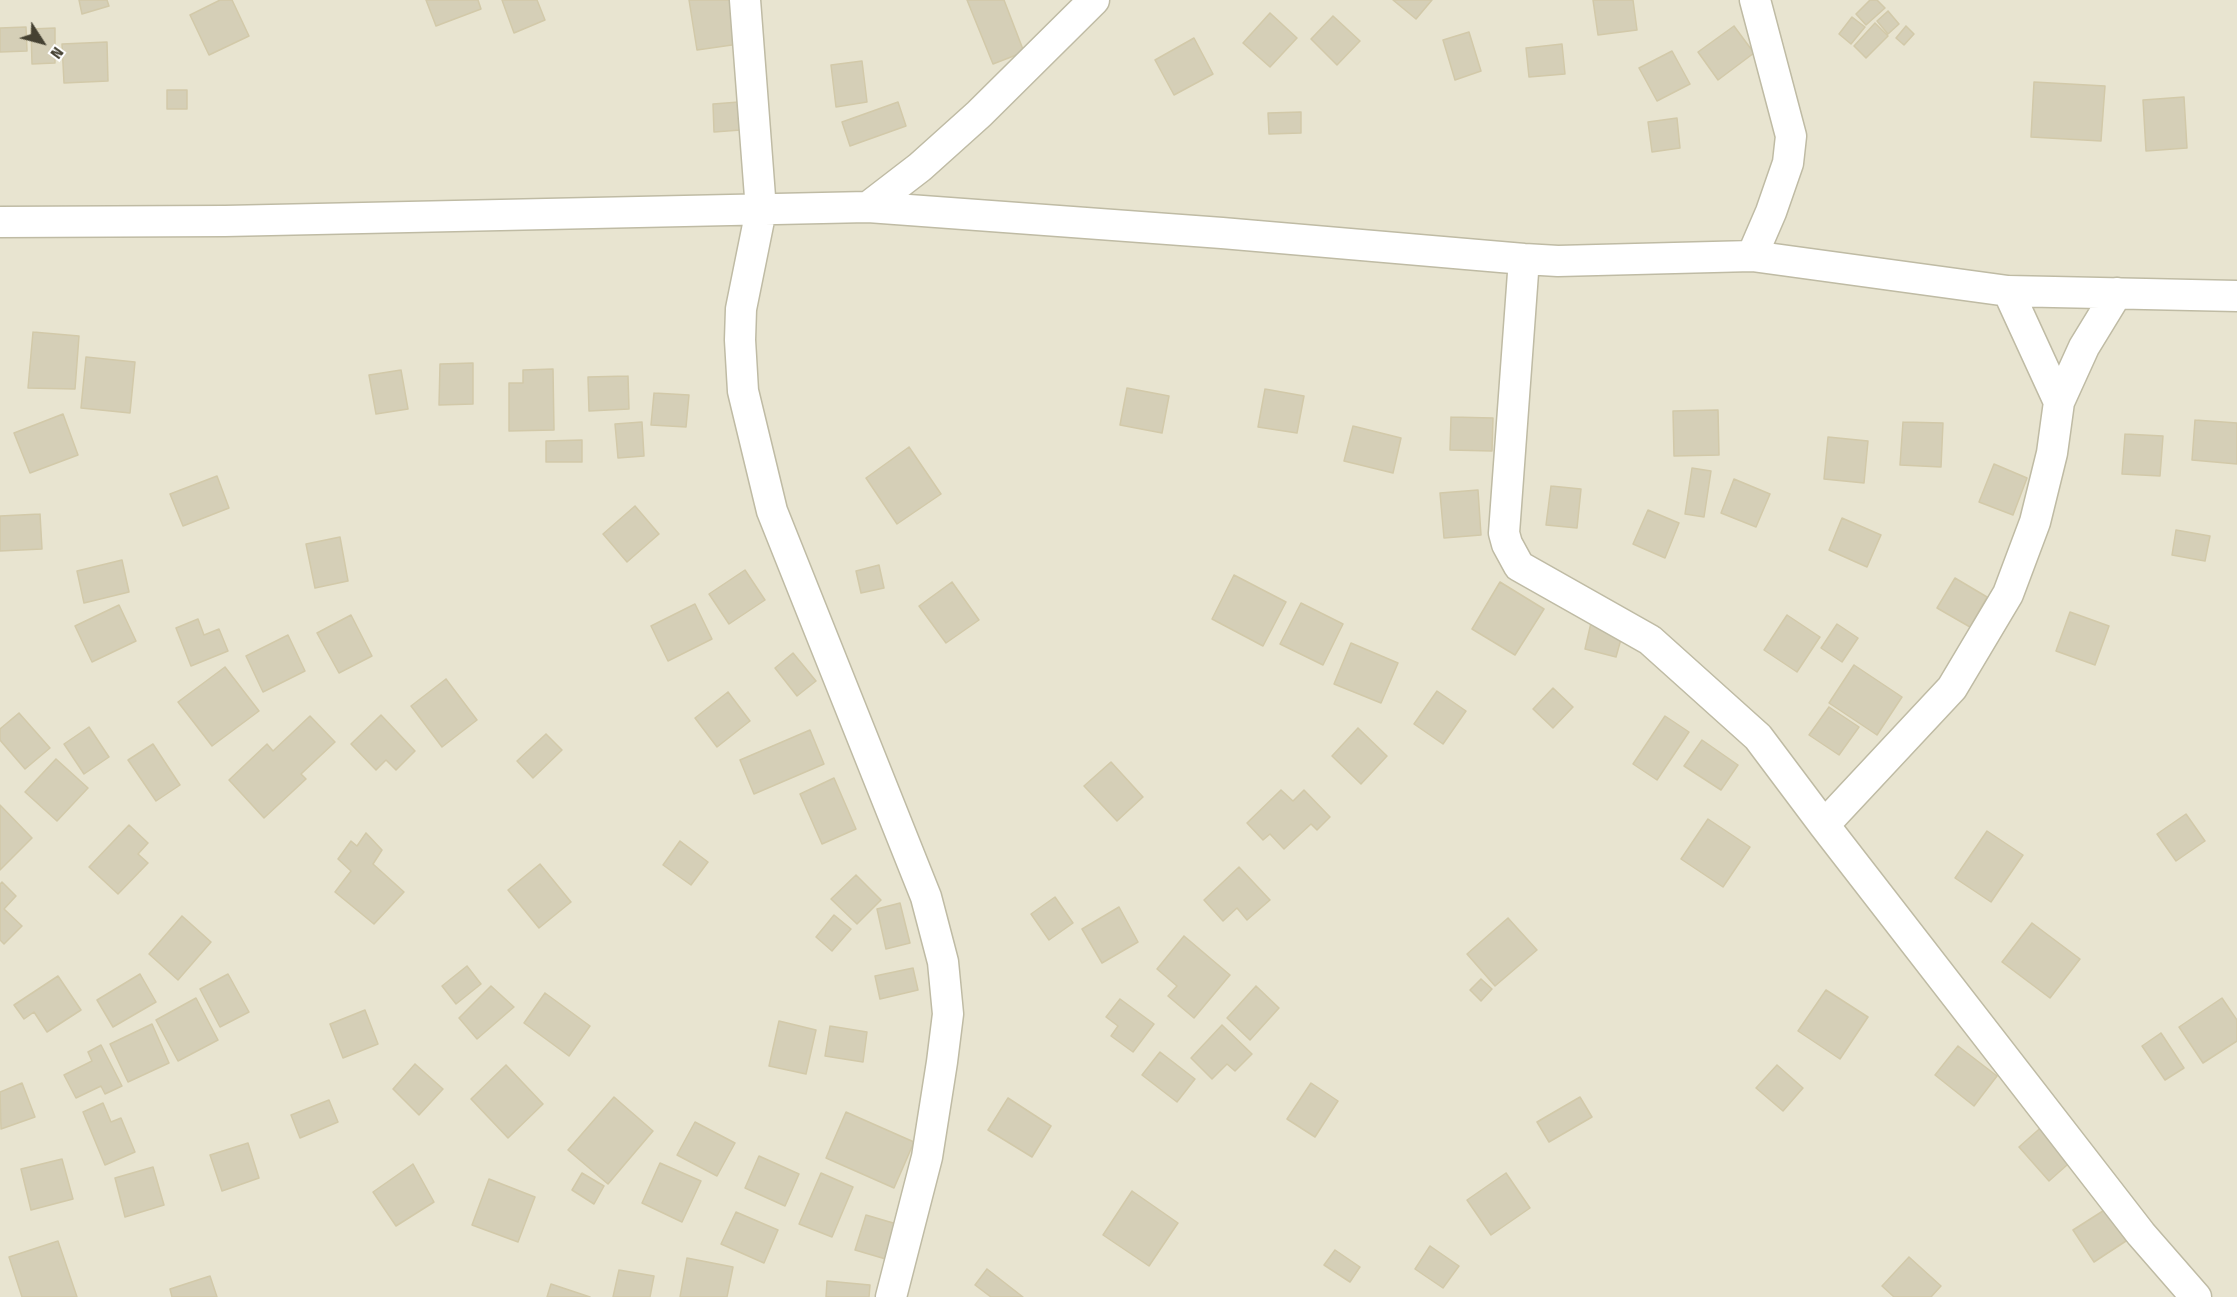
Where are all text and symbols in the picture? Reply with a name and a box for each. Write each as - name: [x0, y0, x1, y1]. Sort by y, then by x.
- north arrow: [12, 12, 72, 72]
- text: N: [46, 43, 67, 62]

